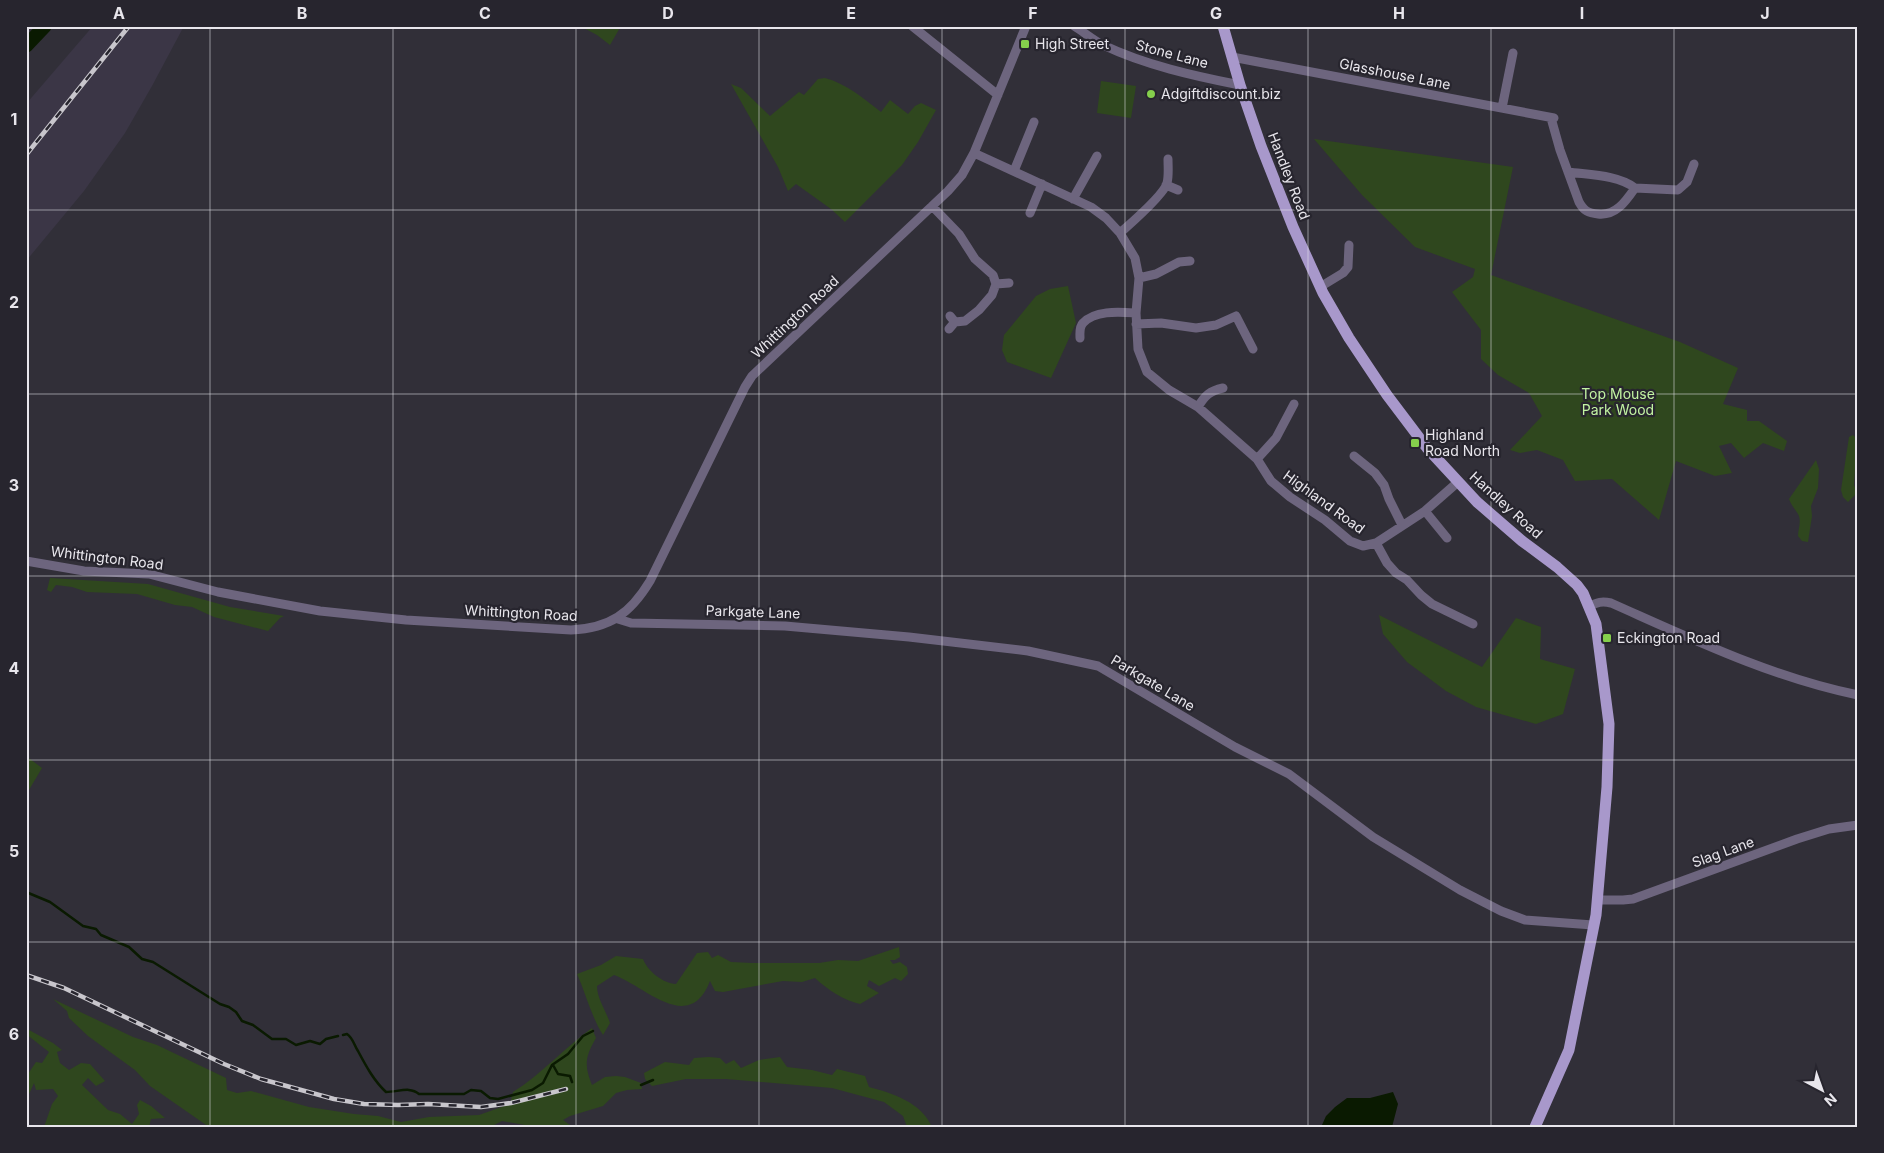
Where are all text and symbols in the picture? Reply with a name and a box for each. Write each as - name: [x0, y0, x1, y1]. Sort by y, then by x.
- text: A: [113, 3, 125, 23]
- text: B: [297, 3, 307, 23]
- text: C: [479, 3, 491, 23]
- text: D: [662, 3, 674, 23]
- text: E: [846, 3, 856, 23]
- text: F: [1028, 3, 1038, 23]
- text: G: [1210, 3, 1222, 23]
- text: H: [1393, 3, 1405, 23]
- text: I: [1580, 3, 1584, 23]
- text: J: [1760, 3, 1770, 23]
- place label: High Street: [1035, 35, 1110, 52]
- street label: Stone Lane: [1134, 36, 1210, 71]
- marker: High Street: [1019, 38, 1031, 50]
- street label: Glasshouse Lane: [1338, 54, 1452, 93]
- place label: Adgiftdiscount.biz: [1161, 85, 1281, 102]
- marker: Adgiftdiscount.biz: [1145, 88, 1157, 100]
- text: 1: [11, 109, 17, 129]
- street label: Handley Road: [1265, 130, 1314, 222]
- street label: Whittington Road: [747, 272, 842, 362]
- text: 2: [9, 292, 19, 312]
- park label: Top Mouse Park Wood: [1581, 385, 1655, 418]
- place label: Highland Road North: [1425, 426, 1500, 459]
- marker: Highland Road North: [1409, 437, 1421, 449]
- street label: Highland Road: [1280, 466, 1368, 537]
- street label: Handley Road: [1466, 468, 1546, 542]
- text: 3: [9, 475, 19, 495]
- street label: Whittington Road: [50, 542, 164, 573]
- street label: Whittington Road: [464, 601, 578, 624]
- street label: Parkgate Lane: [705, 601, 801, 622]
- place label: Eckington Road: [1617, 629, 1720, 646]
- marker: Eckington Road: [1601, 632, 1613, 644]
- street label: Parkgate Lane: [1108, 651, 1198, 714]
- text: 4: [9, 658, 20, 678]
- street label: Slag Lane: [1689, 832, 1756, 871]
- text: 5: [9, 841, 19, 861]
- text: 6: [9, 1024, 19, 1044]
- north arrow: [1796, 1066, 1846, 1116]
- text: N: [1821, 1090, 1840, 1110]

